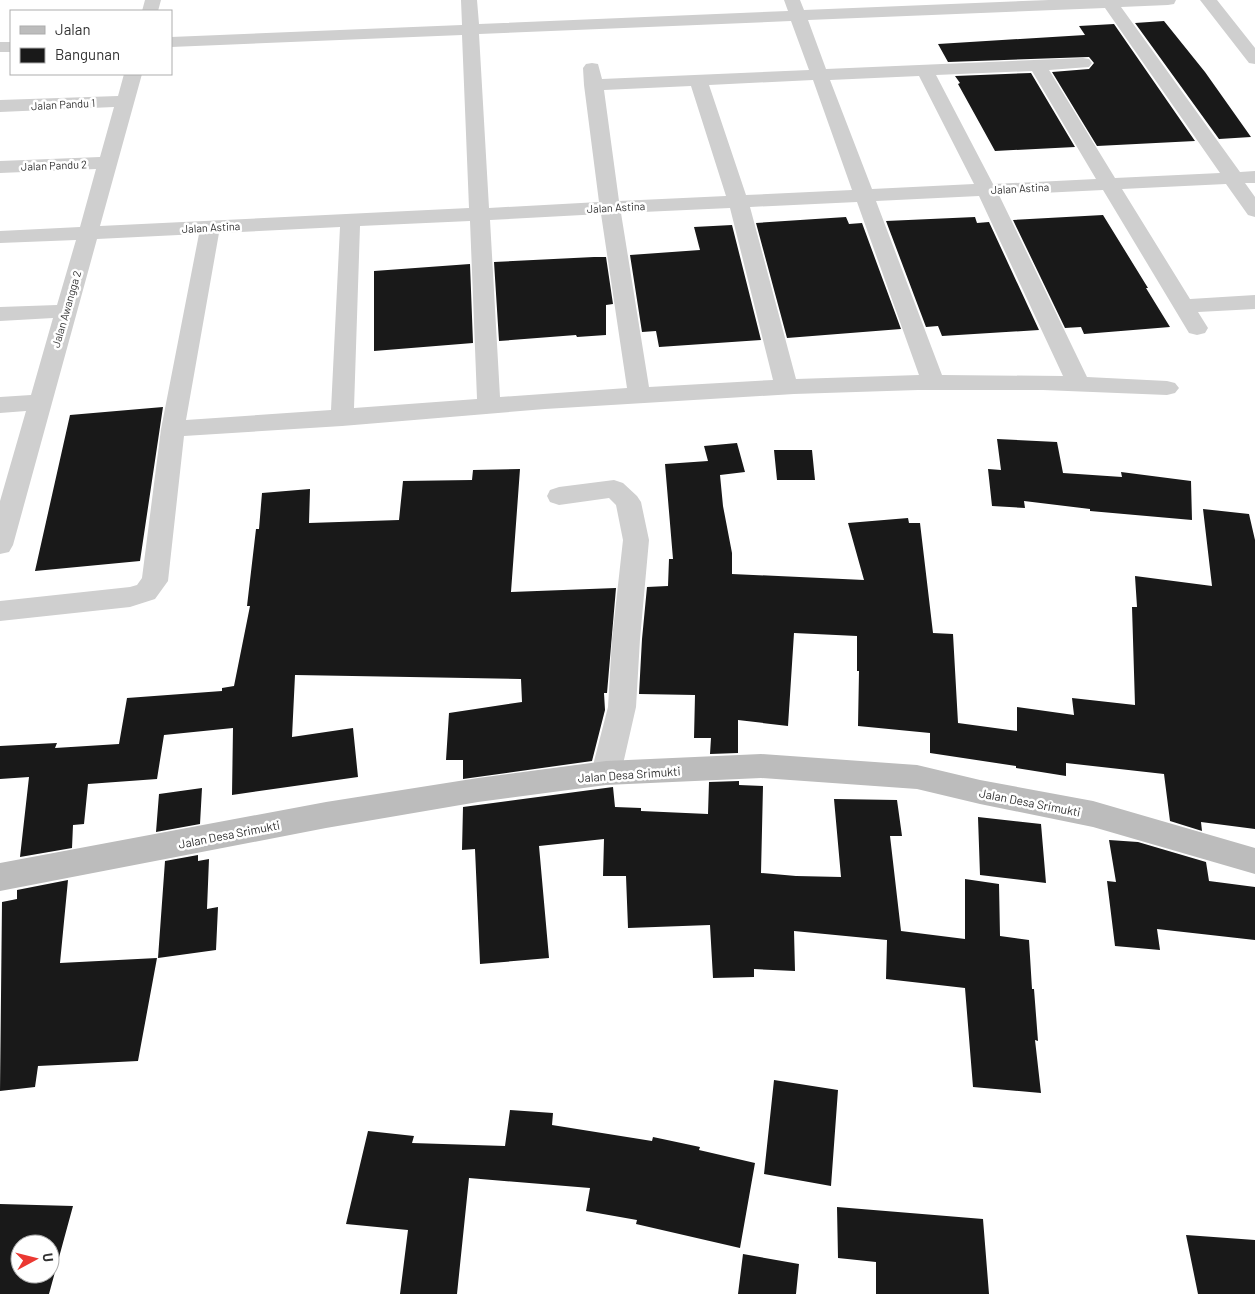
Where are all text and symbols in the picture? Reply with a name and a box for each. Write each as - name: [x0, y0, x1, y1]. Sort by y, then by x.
- legend: [10, 10, 172, 75]
- text: Jalan: [55, 20, 91, 38]
- text: Bangunan: [55, 45, 120, 63]
- street label: Jalan Pandu 1: [31, 96, 95, 112]
- street label: Jalan Pandu 2: [21, 157, 87, 173]
- street label: Jalan Astina: [990, 180, 1050, 196]
- street label: Jalan Astina: [586, 199, 646, 215]
- street label: Jalan Astina: [181, 219, 241, 235]
- street label: Jalan Awangga 2: [49, 269, 83, 349]
- street label: Jalan Desa Srimukti: [577, 763, 681, 785]
- street label: Jalan Desa Srimukti: [978, 785, 1082, 819]
- street label: Jalan Desa Srimukti: [177, 817, 281, 851]
- north arrow: [10, 1234, 60, 1284]
- text: U: [39, 1252, 57, 1263]

